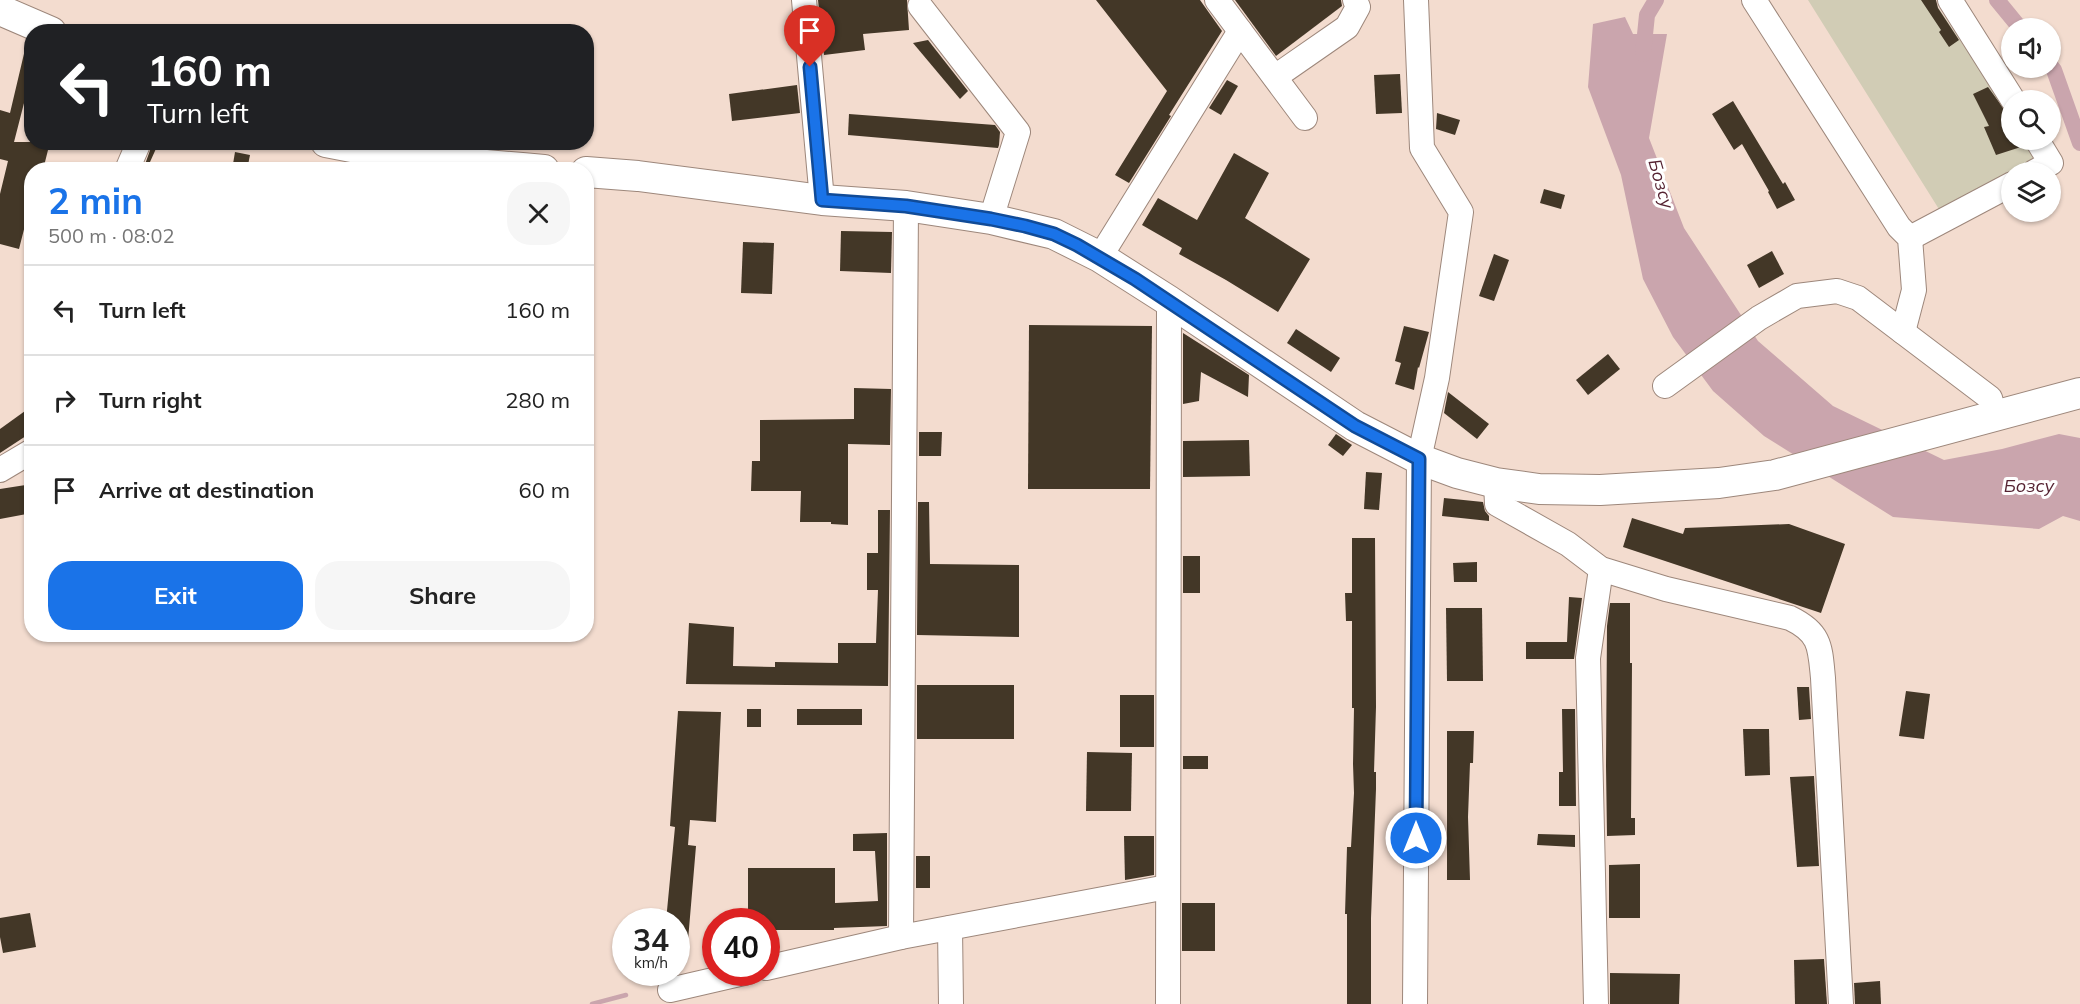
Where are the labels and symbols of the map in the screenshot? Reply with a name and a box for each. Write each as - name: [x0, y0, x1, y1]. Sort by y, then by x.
- pin: [784, 5, 835, 67]
- water label: Бозсу: [1643, 156, 1680, 213]
- water label: Бозсу: [2004, 474, 2056, 497]
- position arrow: [1384, 806, 1448, 870]
- speed limit sign: 40: [702, 908, 780, 986]

